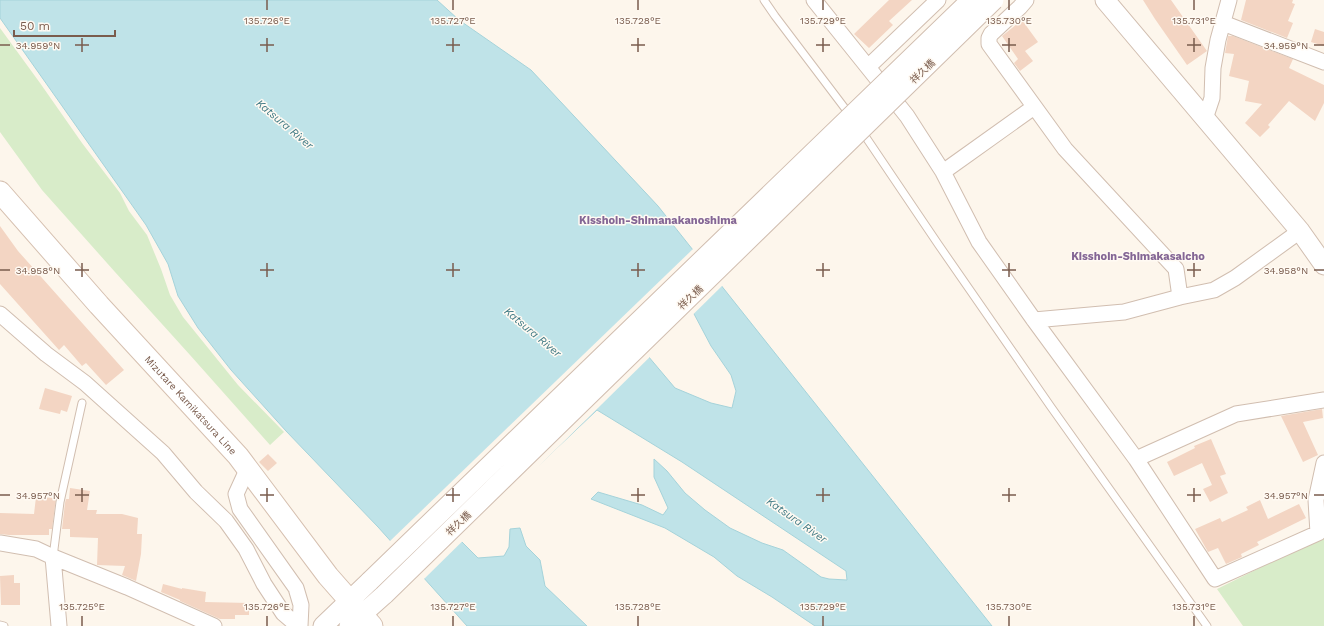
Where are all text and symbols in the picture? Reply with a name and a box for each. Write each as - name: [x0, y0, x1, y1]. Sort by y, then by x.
- scale bar: [14, 12, 115, 38]
- text: 135.726°E: [244, 15, 290, 26]
- text: 135.727°E: [430, 15, 476, 26]
- text: 135.728°E: [615, 15, 661, 26]
- text: 135.729°E: [800, 15, 846, 26]
- text: 135.730°E: [986, 15, 1032, 26]
- text: 135.731°E: [1172, 15, 1216, 26]
- text: 50 m: [20, 19, 50, 33]
- text: 34.959°N: [16, 40, 60, 51]
- text: 34.959°N: [1264, 40, 1308, 51]
- street label: 祥久橋: [908, 57, 937, 86]
- water label: Katsura River: [254, 97, 316, 152]
- district label: Kisshoin-Shimanakanoshima: [579, 214, 738, 227]
- district label: Kisshoin-Shimakasaicho: [1071, 250, 1205, 263]
- text: 34.958°N: [16, 265, 60, 276]
- text: 34.958°N: [1264, 265, 1308, 276]
- street label: 祥久橋: [676, 283, 705, 312]
- water label: Katsura River: [502, 305, 564, 360]
- street label: Mizutare Kamikatsura Line: [142, 354, 239, 457]
- text: 34.957°N: [16, 490, 60, 501]
- text: 34.957°N: [1264, 490, 1308, 501]
- water label: Katsura River: [764, 495, 830, 546]
- street label: 祥久橋: [444, 509, 473, 538]
- text: 135.725°E: [59, 601, 105, 612]
- text: 135.726°E: [244, 601, 290, 612]
- text: 135.727°E: [430, 601, 476, 612]
- text: 135.728°E: [615, 601, 661, 612]
- text: 135.729°E: [800, 601, 846, 612]
- text: 135.730°E: [986, 601, 1032, 612]
- text: 135.731°E: [1172, 601, 1216, 612]

